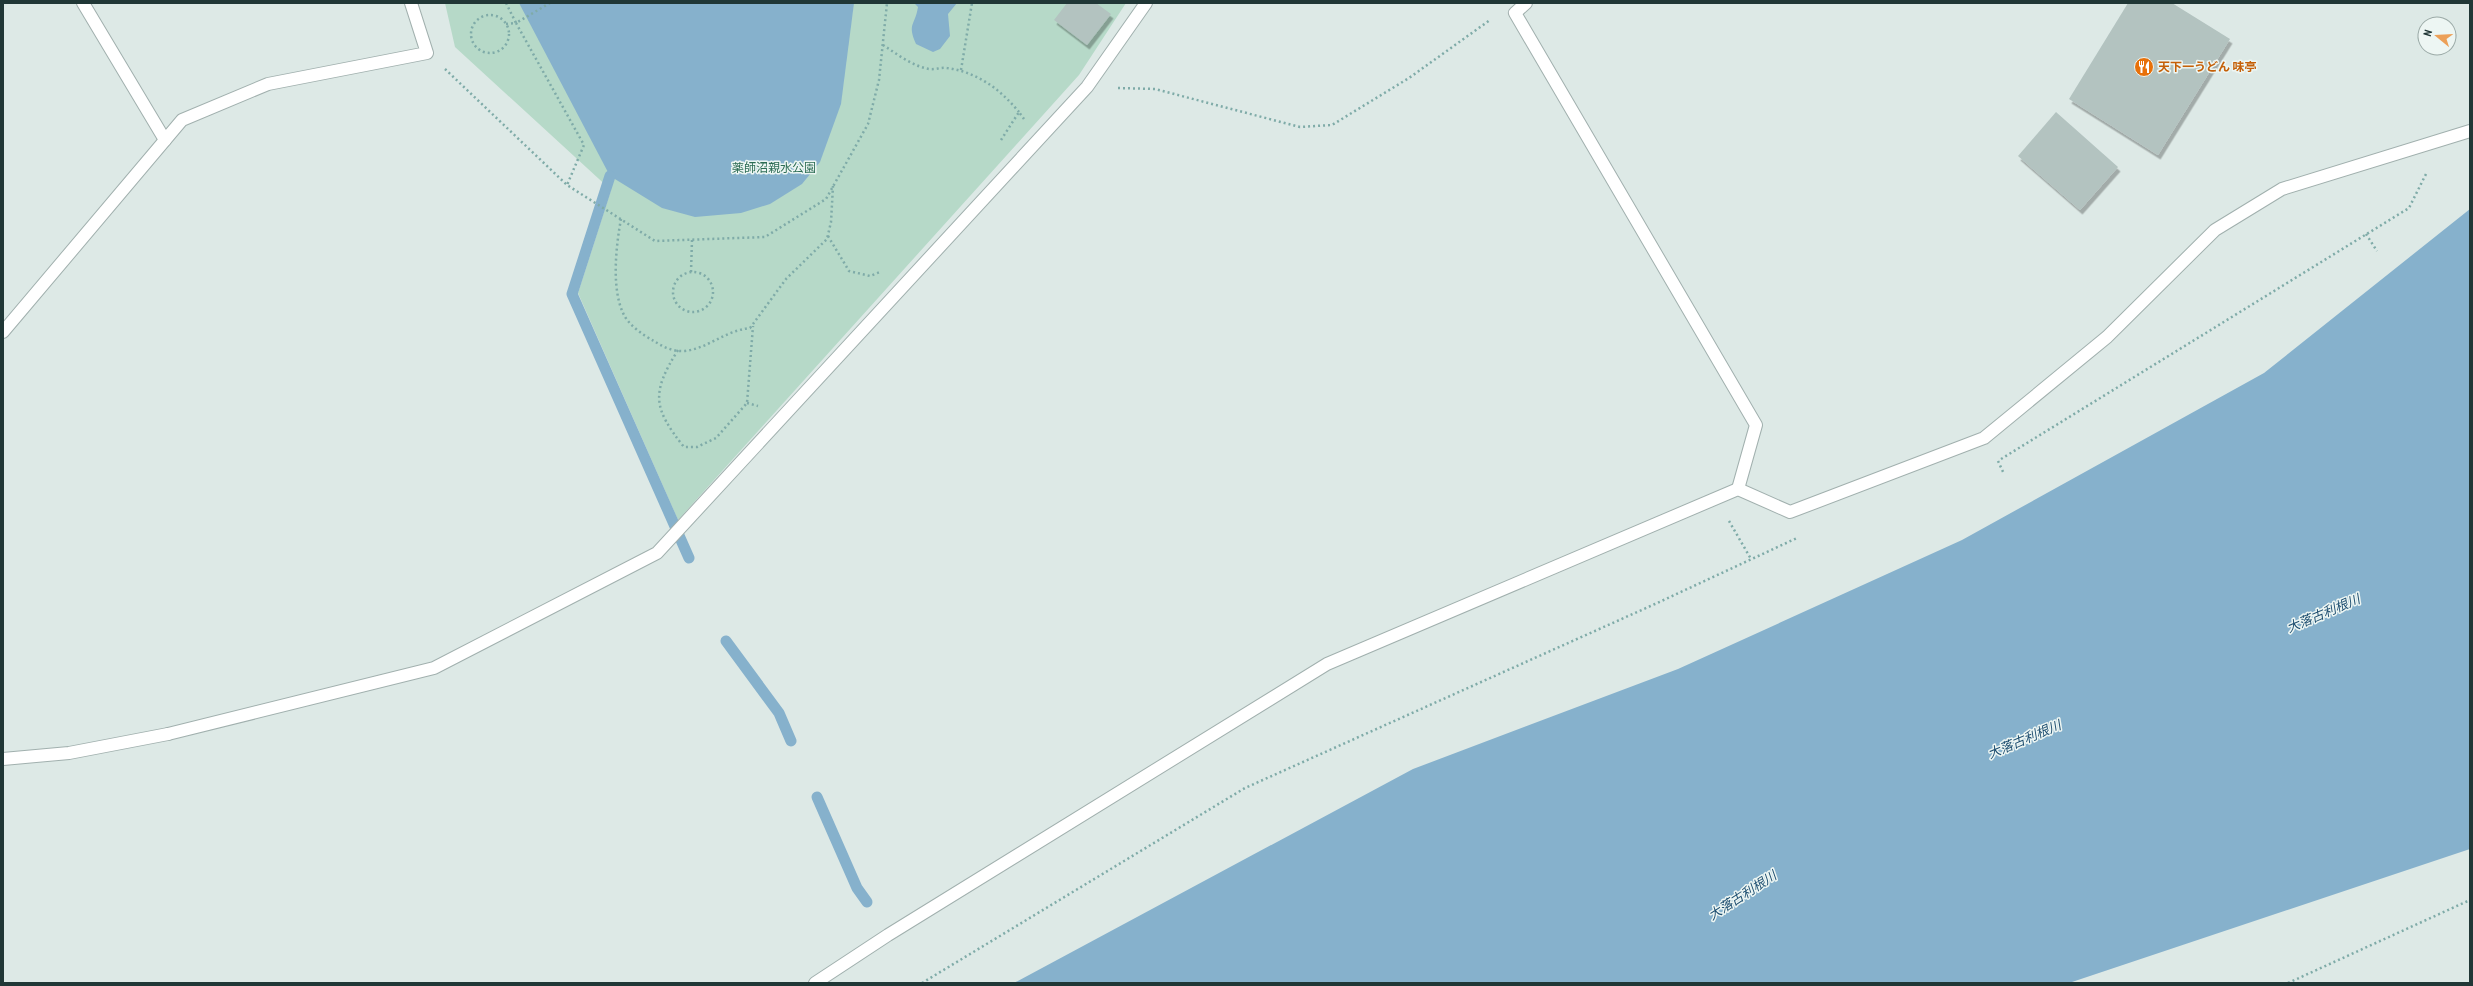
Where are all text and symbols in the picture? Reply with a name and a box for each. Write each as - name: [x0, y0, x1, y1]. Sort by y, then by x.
- north arrow: [2417, 16, 2457, 56]
- text: N: [2420, 28, 2435, 38]
- restaurant icon: 天下一うどん 味亭: [2133, 56, 2155, 78]
- place label: 天下一うどん 味亭: [2158, 59, 2256, 74]
- park label: 薬師沼親水公園: [732, 160, 816, 175]
- water label: 大落古利根川: [2284, 590, 2364, 637]
- water label: 大落古利根川: [1985, 716, 2065, 763]
- water label: 大落古利根川: [1705, 866, 1781, 924]

